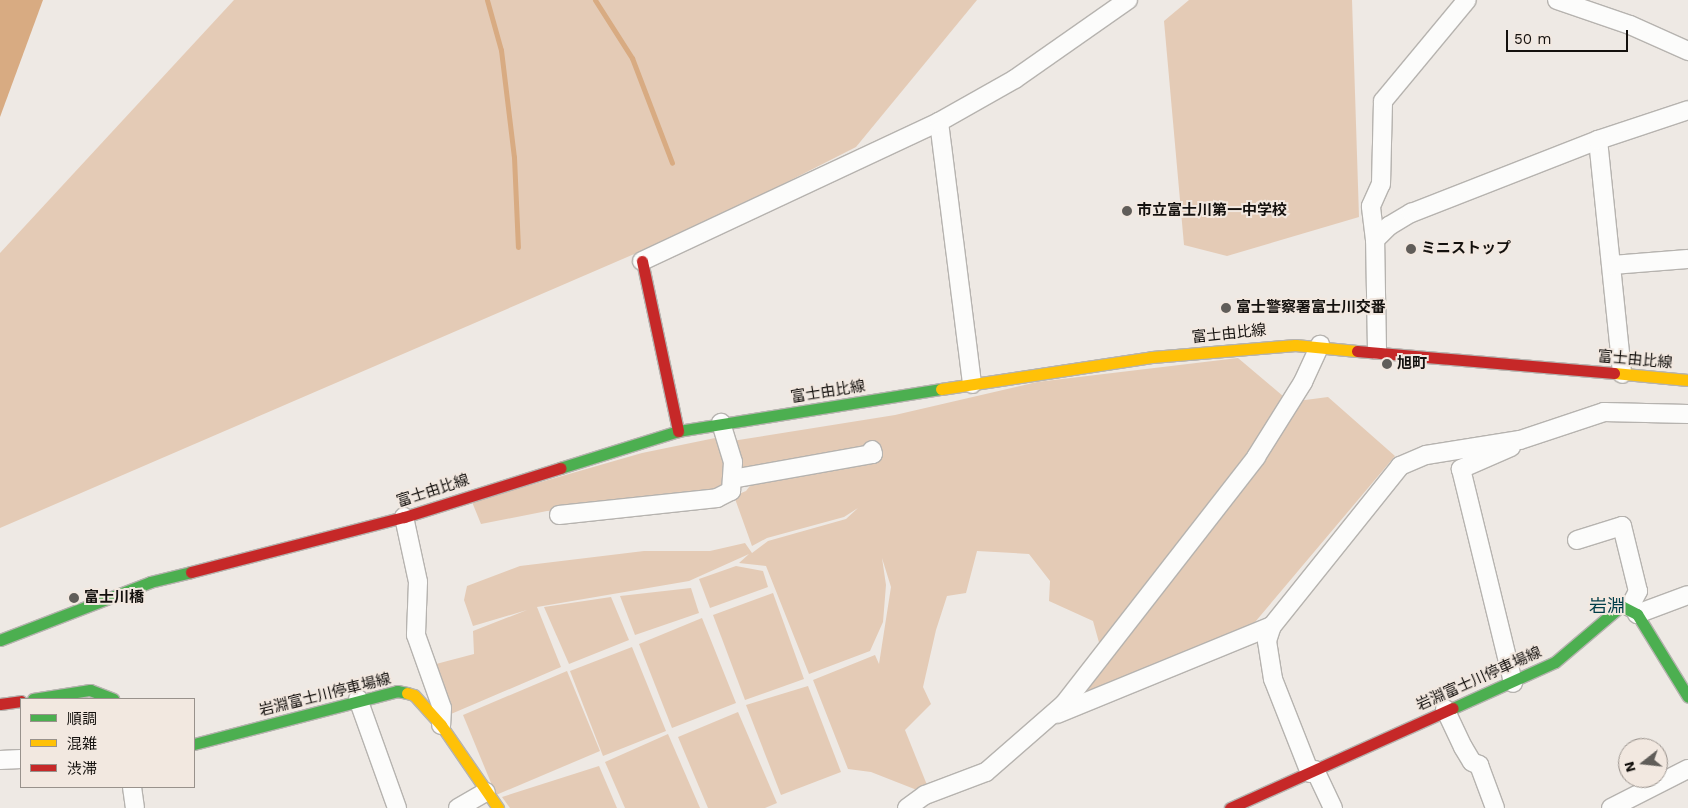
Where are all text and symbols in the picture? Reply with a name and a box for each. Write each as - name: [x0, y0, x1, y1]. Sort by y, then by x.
- scale bar: [1508, 20, 1630, 52]
- text: 50 m: [1514, 30, 1551, 48]
- place label: 市立富士川第一中学校: [1137, 202, 1287, 220]
- marker: 市立富士川第一中学校: [1121, 205, 1133, 217]
- place label: ミニストップ: [1421, 240, 1511, 258]
- marker: ミニストップ: [1405, 243, 1417, 255]
- place label: 富士警察署富士川交番: [1236, 299, 1386, 317]
- marker: 富士警察署富士川交番: [1220, 302, 1232, 314]
- street label: 富士由比線: [1191, 321, 1267, 347]
- street label: 富士由比線: [1597, 348, 1673, 372]
- place label: 旭町: [1397, 355, 1427, 373]
- marker: 旭町: [1381, 358, 1393, 370]
- street label: 富士由比線: [790, 377, 866, 407]
- street label: 富士由比線: [395, 471, 471, 511]
- place label: 富士川橋: [84, 589, 144, 607]
- marker: 富士川橋: [68, 592, 80, 604]
- district label: 岩淵: [1589, 595, 1625, 617]
- street label: 岩淵富士川停車場線: [1414, 643, 1544, 715]
- street label: 岩淵富士川停車場線: [257, 670, 393, 720]
- legend: [20, 698, 195, 788]
- text: 順調: [67, 710, 97, 728]
- text: 混雑: [67, 735, 97, 753]
- north arrow: [1618, 738, 1668, 788]
- text: 渋滞: [67, 760, 97, 778]
- text: N: [1620, 760, 1639, 774]

